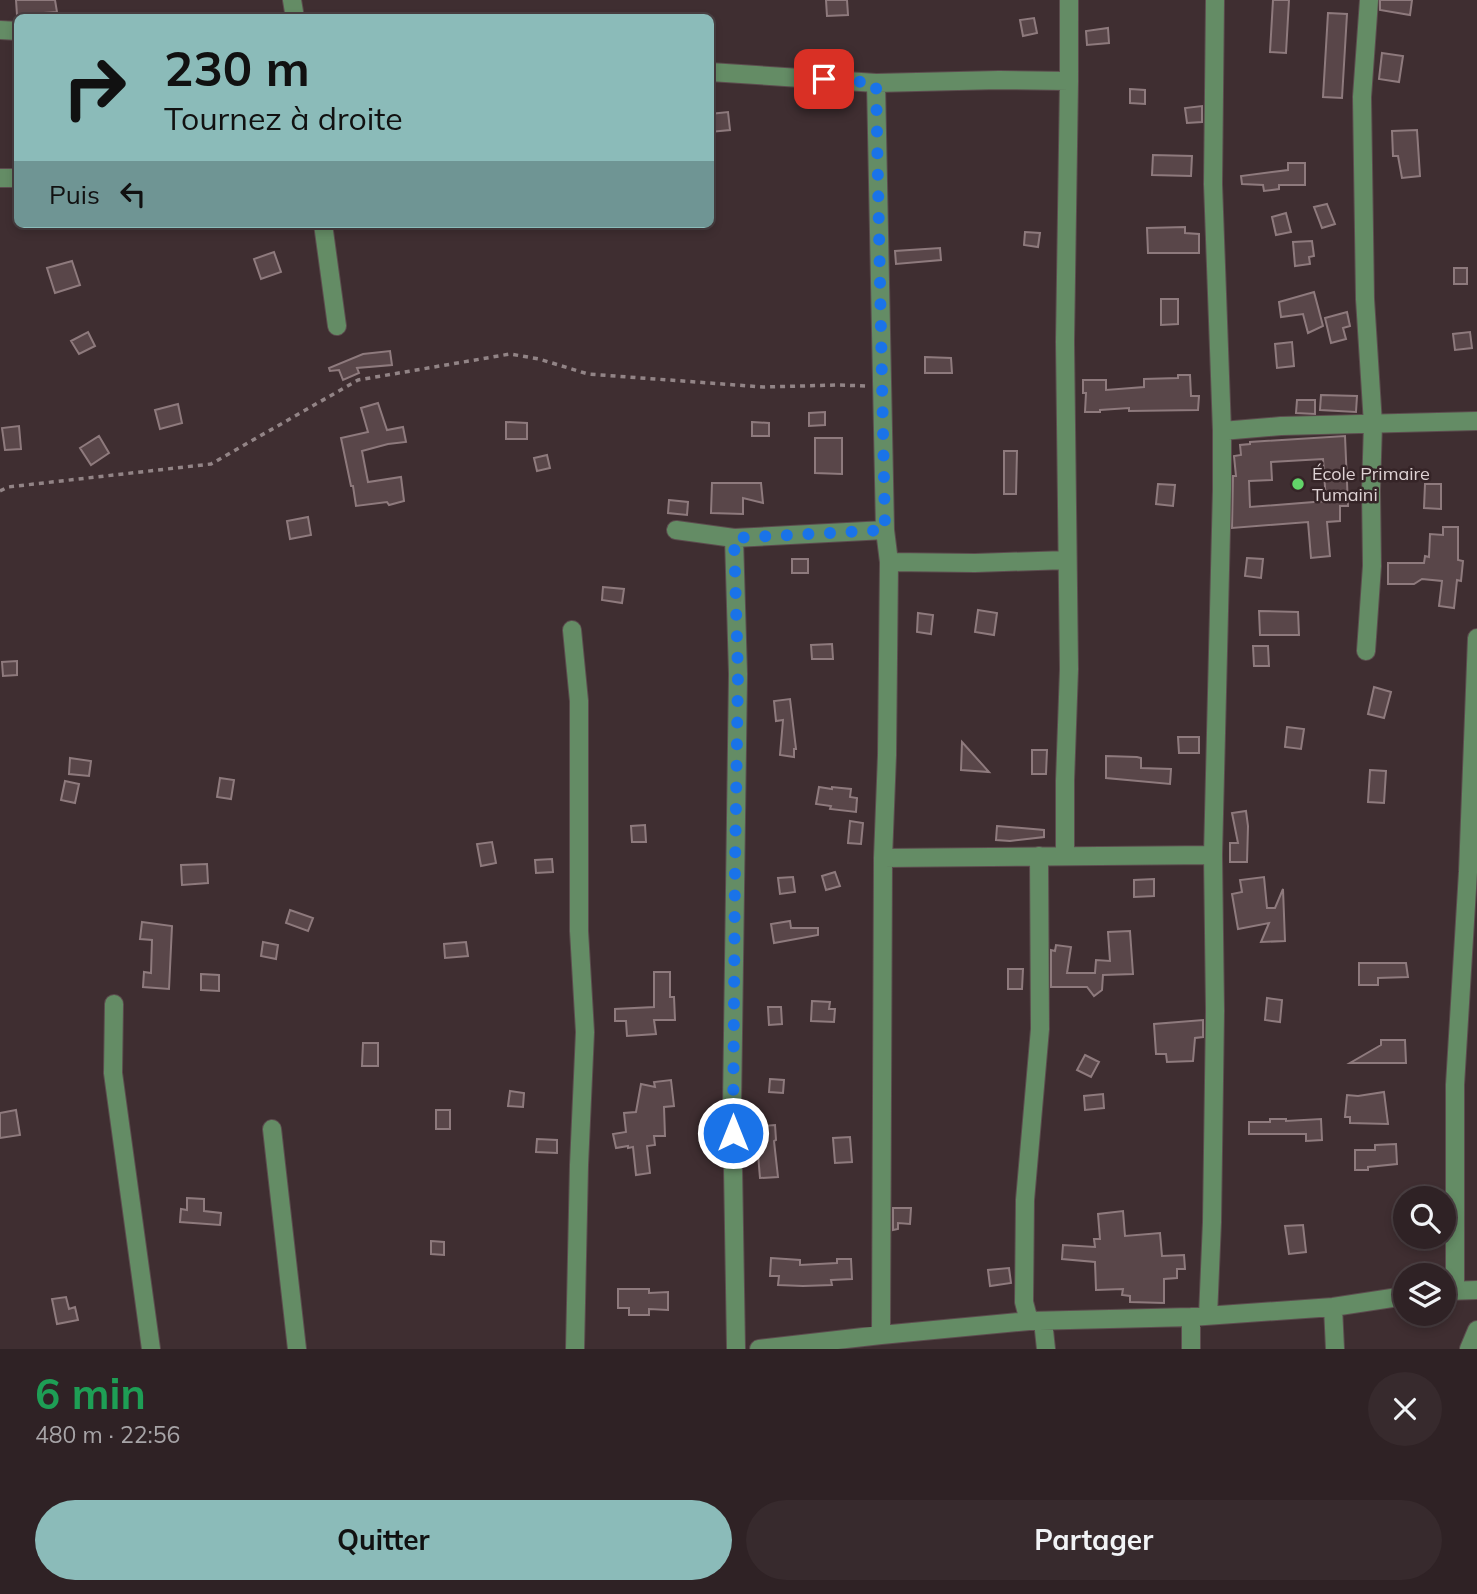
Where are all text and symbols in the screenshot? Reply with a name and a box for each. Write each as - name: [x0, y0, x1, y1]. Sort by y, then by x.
- text: 230 m: [164, 37, 310, 98]
- icon: right: [49, 42, 140, 133]
- pin: [794, 49, 854, 109]
- icon: arrive: [805, 60, 843, 98]
- text: Tournez à droite: [164, 98, 403, 138]
- icon: left: [114, 175, 152, 213]
- text: Puis: [49, 178, 100, 211]
- place label: École Primaire Tumaini: [1312, 462, 1430, 506]
- marker: École Primaire Tumaini: [1290, 476, 1306, 492]
- position arrow: [696, 1096, 770, 1170]
- map controls: [1393, 1186, 1456, 1326]
- button: search: [1393, 1186, 1456, 1249]
- button: layers: [1393, 1263, 1456, 1326]
- text: 6 min: [35, 1367, 146, 1420]
- button: close: [1368, 1372, 1442, 1446]
- text: 480 m · 22:56: [35, 1420, 180, 1449]
- button: Quitter: [35, 1500, 732, 1580]
- button: Partager: [746, 1500, 1442, 1580]

